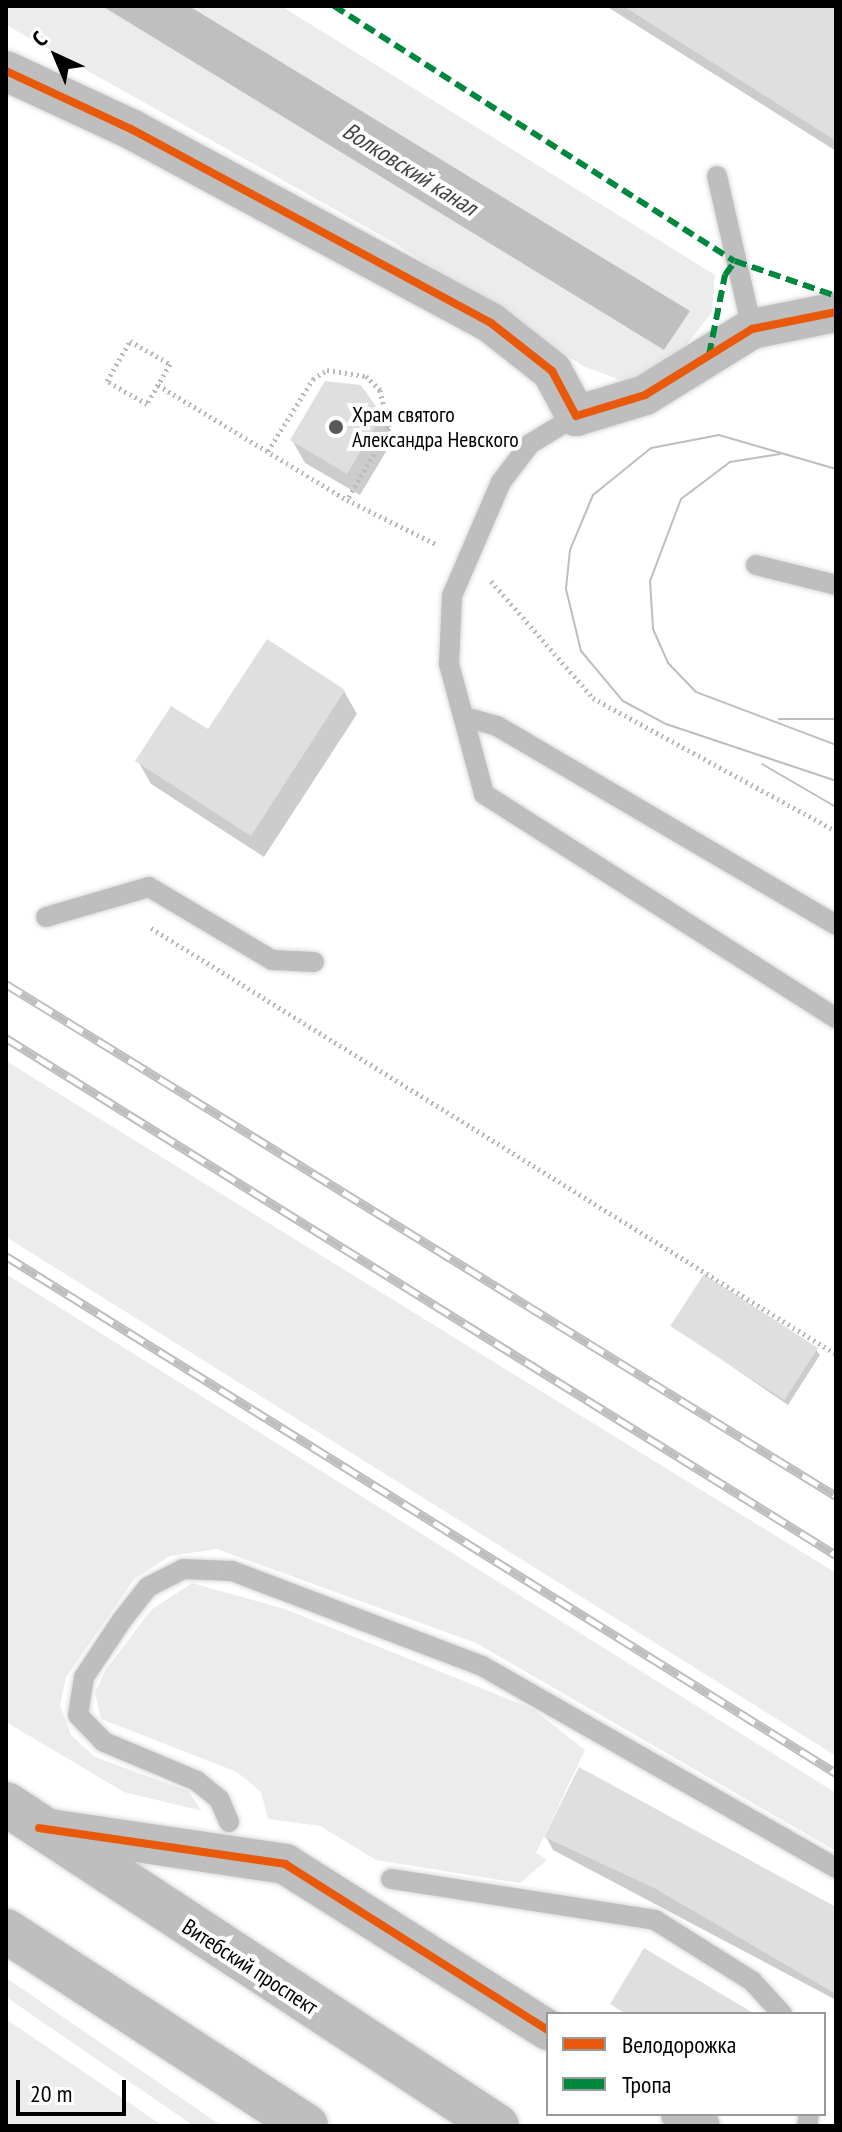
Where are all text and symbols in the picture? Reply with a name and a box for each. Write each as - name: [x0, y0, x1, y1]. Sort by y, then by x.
- north arrow: [16, 16, 96, 96]
- text: С: [26, 25, 53, 52]
- water label: Волковский канал: [337, 116, 483, 222]
- place label: Храм святого Александра Невского: [352, 401, 519, 452]
- marker: Храм святого Александра Невского: [327, 418, 345, 436]
- street label: Витебский проспект: [177, 1913, 323, 2021]
- legend: [546, 2012, 826, 2116]
- text: Велодорожка: [622, 2029, 736, 2060]
- scale bar: [20, 2064, 130, 2114]
- text: Тропа: [622, 2069, 671, 2100]
- text: 20 m: [30, 2078, 72, 2109]

